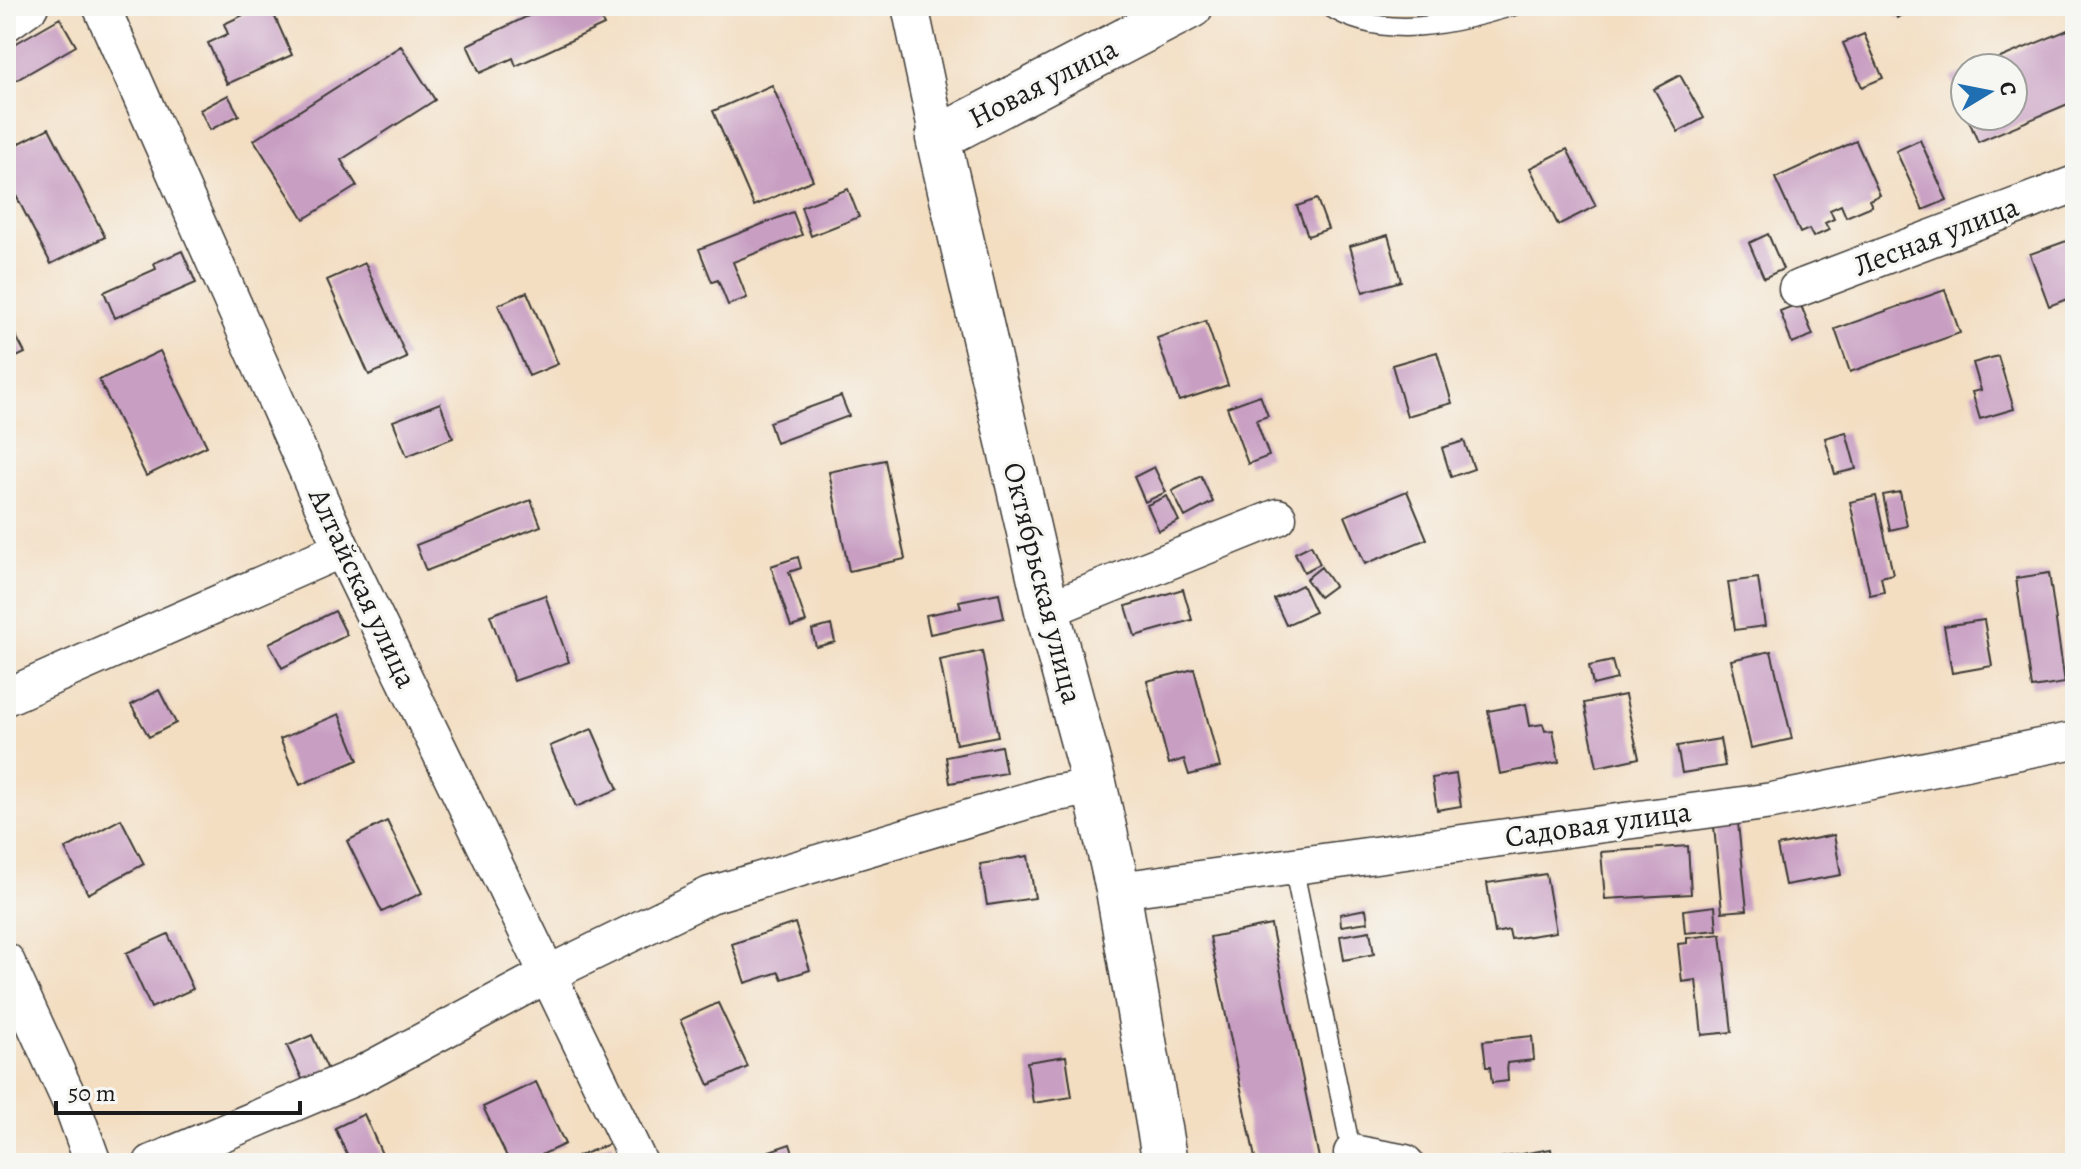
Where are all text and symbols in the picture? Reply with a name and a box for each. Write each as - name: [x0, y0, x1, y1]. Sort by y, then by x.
- street label: Новая улица: [962, 28, 1125, 138]
- north arrow: [1949, 52, 2029, 132]
- text: С: [1992, 79, 2024, 98]
- street label: Лесная улица: [1848, 186, 2024, 286]
- street label: Октябрьская улица: [994, 458, 1092, 708]
- street label: Алтайская улица: [299, 481, 427, 694]
- street label: Садовая улица: [1502, 791, 1694, 857]
- scale bar: [56, 1065, 300, 1115]
- text: 50 m: [68, 1077, 116, 1109]

